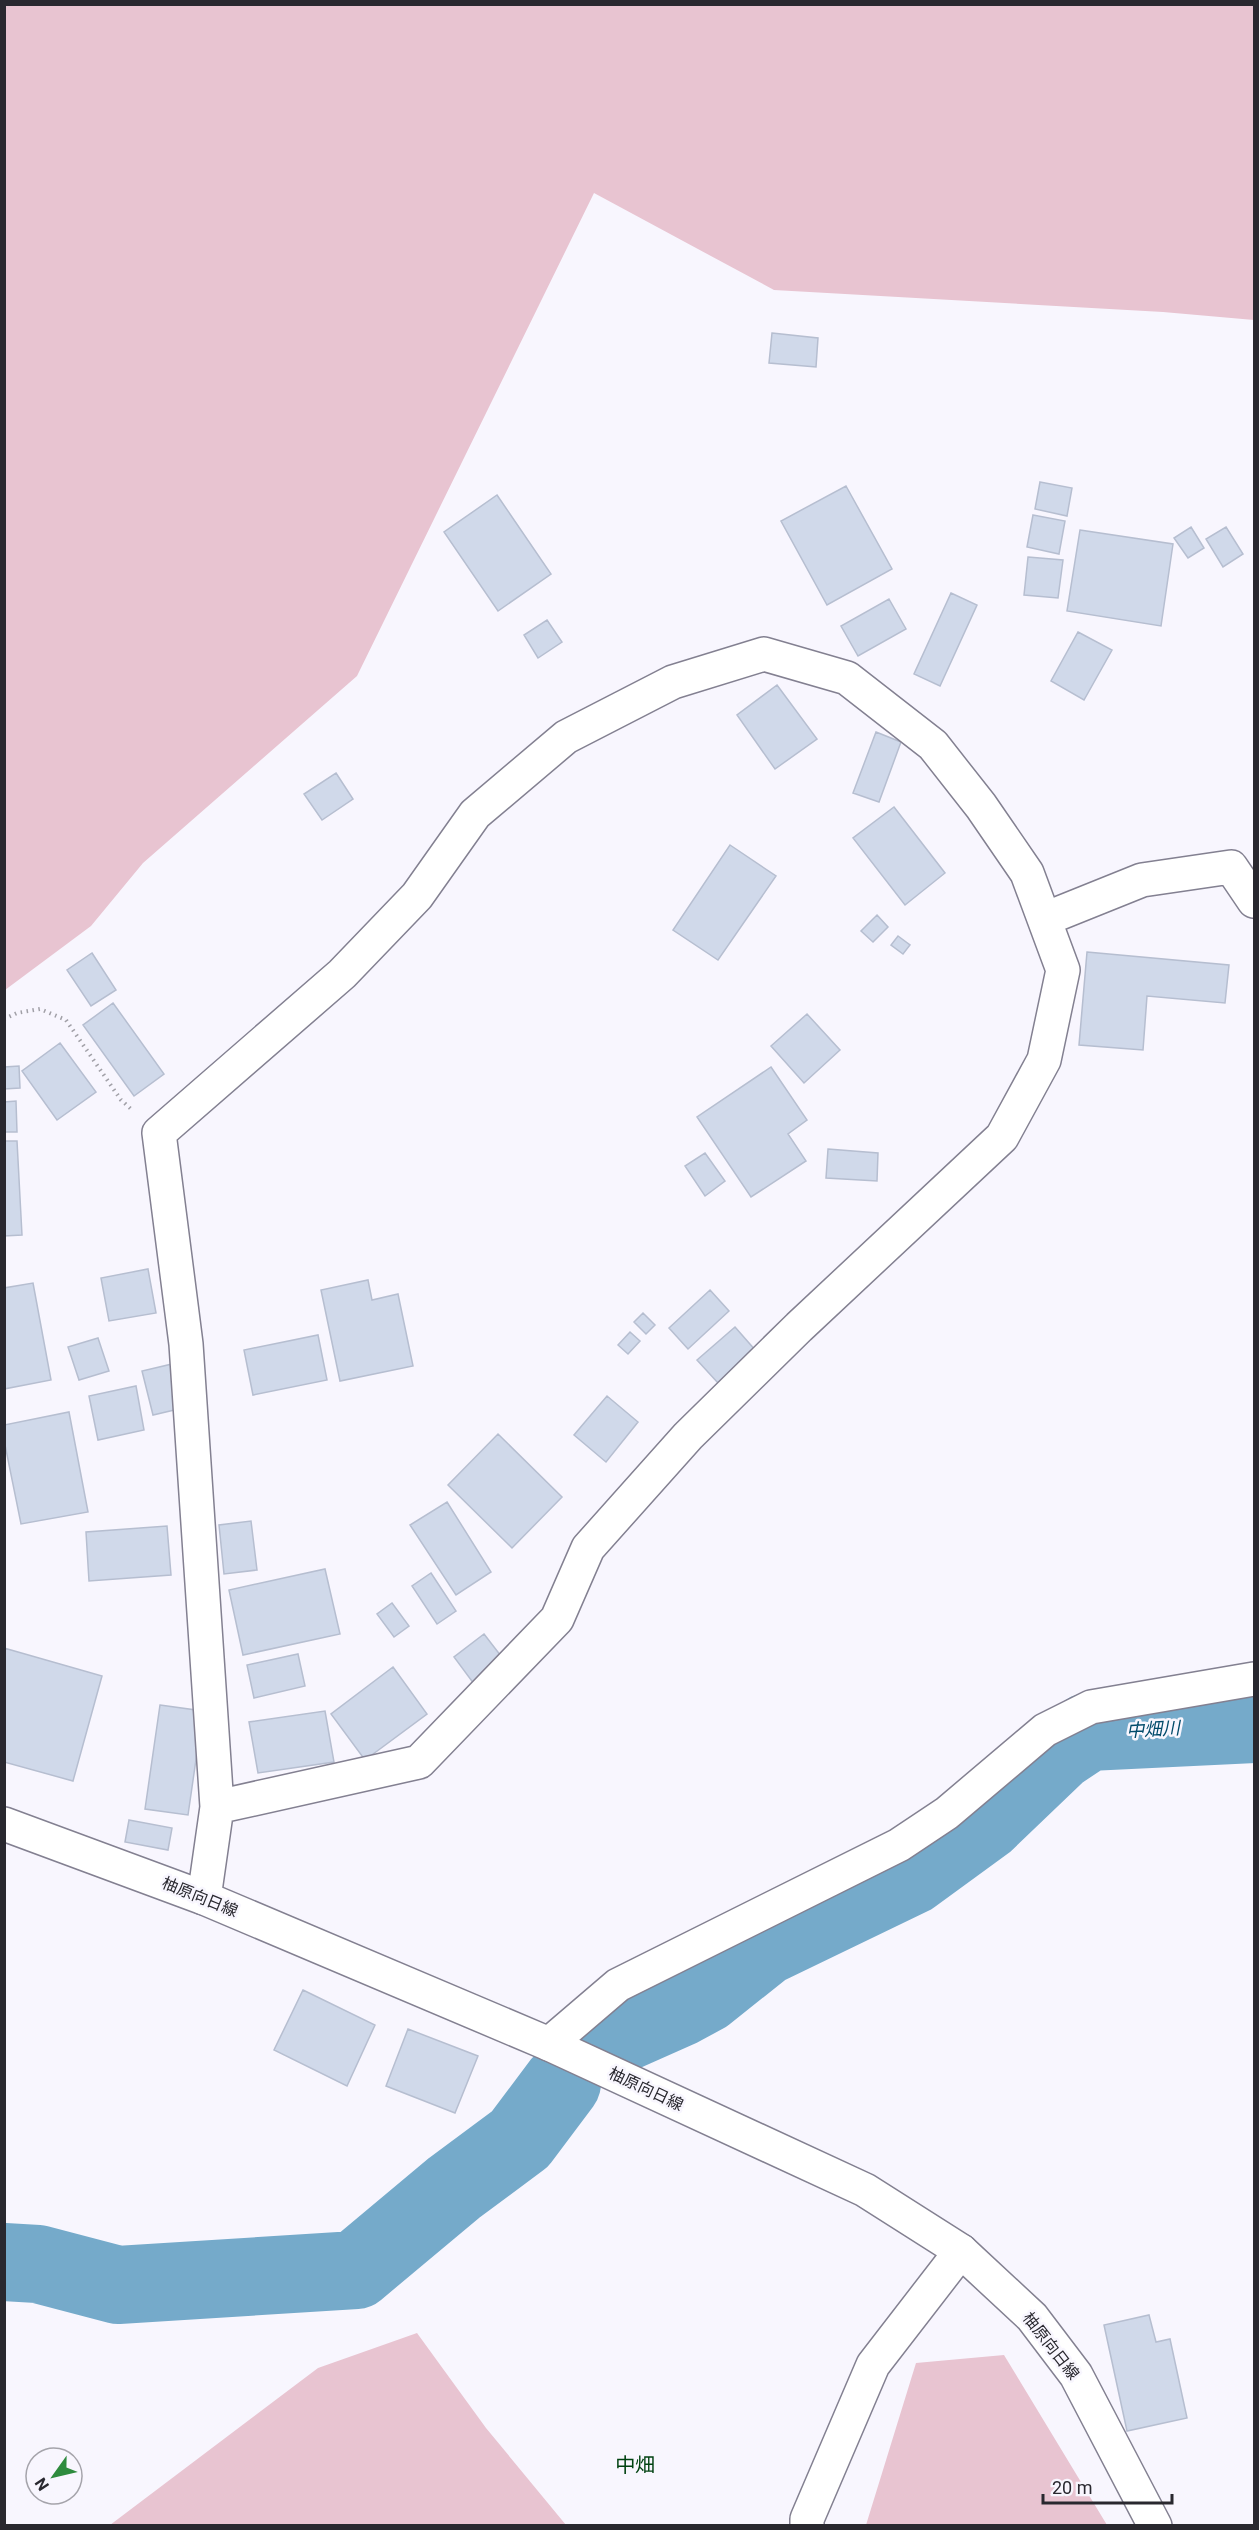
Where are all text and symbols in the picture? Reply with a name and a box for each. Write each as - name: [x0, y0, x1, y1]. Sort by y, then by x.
- water label: 中畑川: [1125, 1717, 1183, 1741]
- street label: 柚原向日線: [159, 1873, 241, 1921]
- street label: 柚原向日線: [606, 2063, 686, 2115]
- street label: 柚原向日線: [1019, 2309, 1083, 2383]
- north arrow: [24, 2446, 84, 2506]
- district label: 中畑: [615, 2453, 655, 2477]
- scale bar: [1043, 2467, 1172, 2505]
- text: N: [31, 2474, 53, 2494]
- text: 20 m: [1052, 2477, 1092, 2498]

